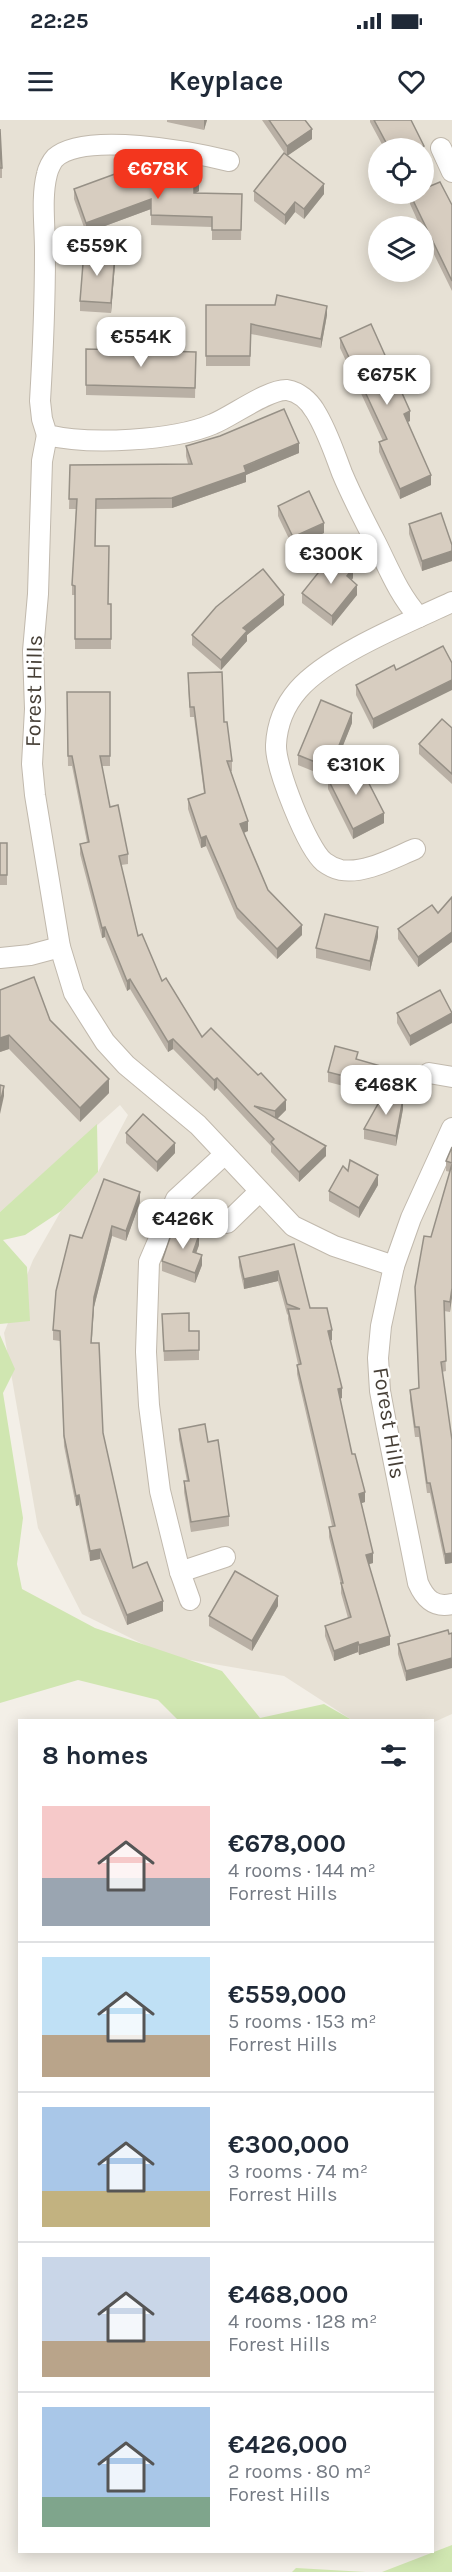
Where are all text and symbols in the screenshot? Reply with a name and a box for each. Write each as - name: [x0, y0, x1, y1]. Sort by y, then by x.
- text: 22:25: [30, 8, 89, 34]
- icon: menu: [24, 65, 57, 98]
- text: Keyplace: [169, 65, 283, 97]
- icon: heart: [395, 65, 428, 98]
- map controls: [368, 138, 434, 282]
- button: locate: [368, 138, 434, 204]
- pin: €678K: [116, 149, 200, 200]
- text: €678K: [128, 157, 188, 180]
- button: layers: [368, 216, 434, 282]
- pin: €559K: [55, 226, 139, 277]
- text: €559K: [66, 234, 128, 257]
- pin: €554K: [99, 317, 183, 368]
- text: €554K: [111, 325, 171, 348]
- pin: €675K: [345, 355, 429, 406]
- text: €675K: [357, 363, 417, 386]
- pin: €300K: [289, 534, 373, 585]
- text: €300K: [299, 542, 363, 565]
- street label: Forest Hills: [20, 635, 48, 747]
- pin: €310K: [314, 745, 398, 796]
- text: €310K: [327, 753, 385, 776]
- pin: €468K: [344, 1065, 428, 1116]
- text: €468K: [355, 1073, 417, 1096]
- pin: €426K: [141, 1199, 225, 1250]
- text: €426K: [152, 1207, 214, 1230]
- street label: Forest Hills: [367, 1365, 411, 1481]
- icon: filters: [377, 1739, 410, 1772]
- text: 8 homes: [42, 1740, 148, 1771]
- text: €678,000: [228, 1828, 346, 1859]
- icon: home: [90, 1830, 162, 1902]
- text: 4 rooms · 144 m²: [228, 1859, 376, 1882]
- text: Forrest Hills: [228, 1882, 337, 1905]
- text: €559,000: [228, 1979, 347, 2010]
- icon: home: [90, 1981, 162, 2053]
- text: 5 rooms · 153 m²: [228, 2010, 377, 2033]
- text: Forrest Hills: [228, 2033, 337, 2056]
- text: €300,000: [228, 2129, 349, 2160]
- icon: home: [90, 2131, 162, 2203]
- text: 3 rooms · 74 m²: [228, 2160, 368, 2183]
- text: Forrest Hills: [228, 2183, 337, 2206]
- text: €468,000: [228, 2279, 348, 2310]
- icon: home: [90, 2281, 162, 2353]
- text: 4 rooms · 128 m²: [228, 2310, 377, 2333]
- text: Forest Hills: [228, 2333, 330, 2356]
- text: €426,000: [228, 2429, 347, 2460]
- icon: home: [90, 2431, 162, 2503]
- text: 2 rooms · 80 m²: [228, 2460, 371, 2483]
- text: Forest Hills: [228, 2483, 330, 2506]

